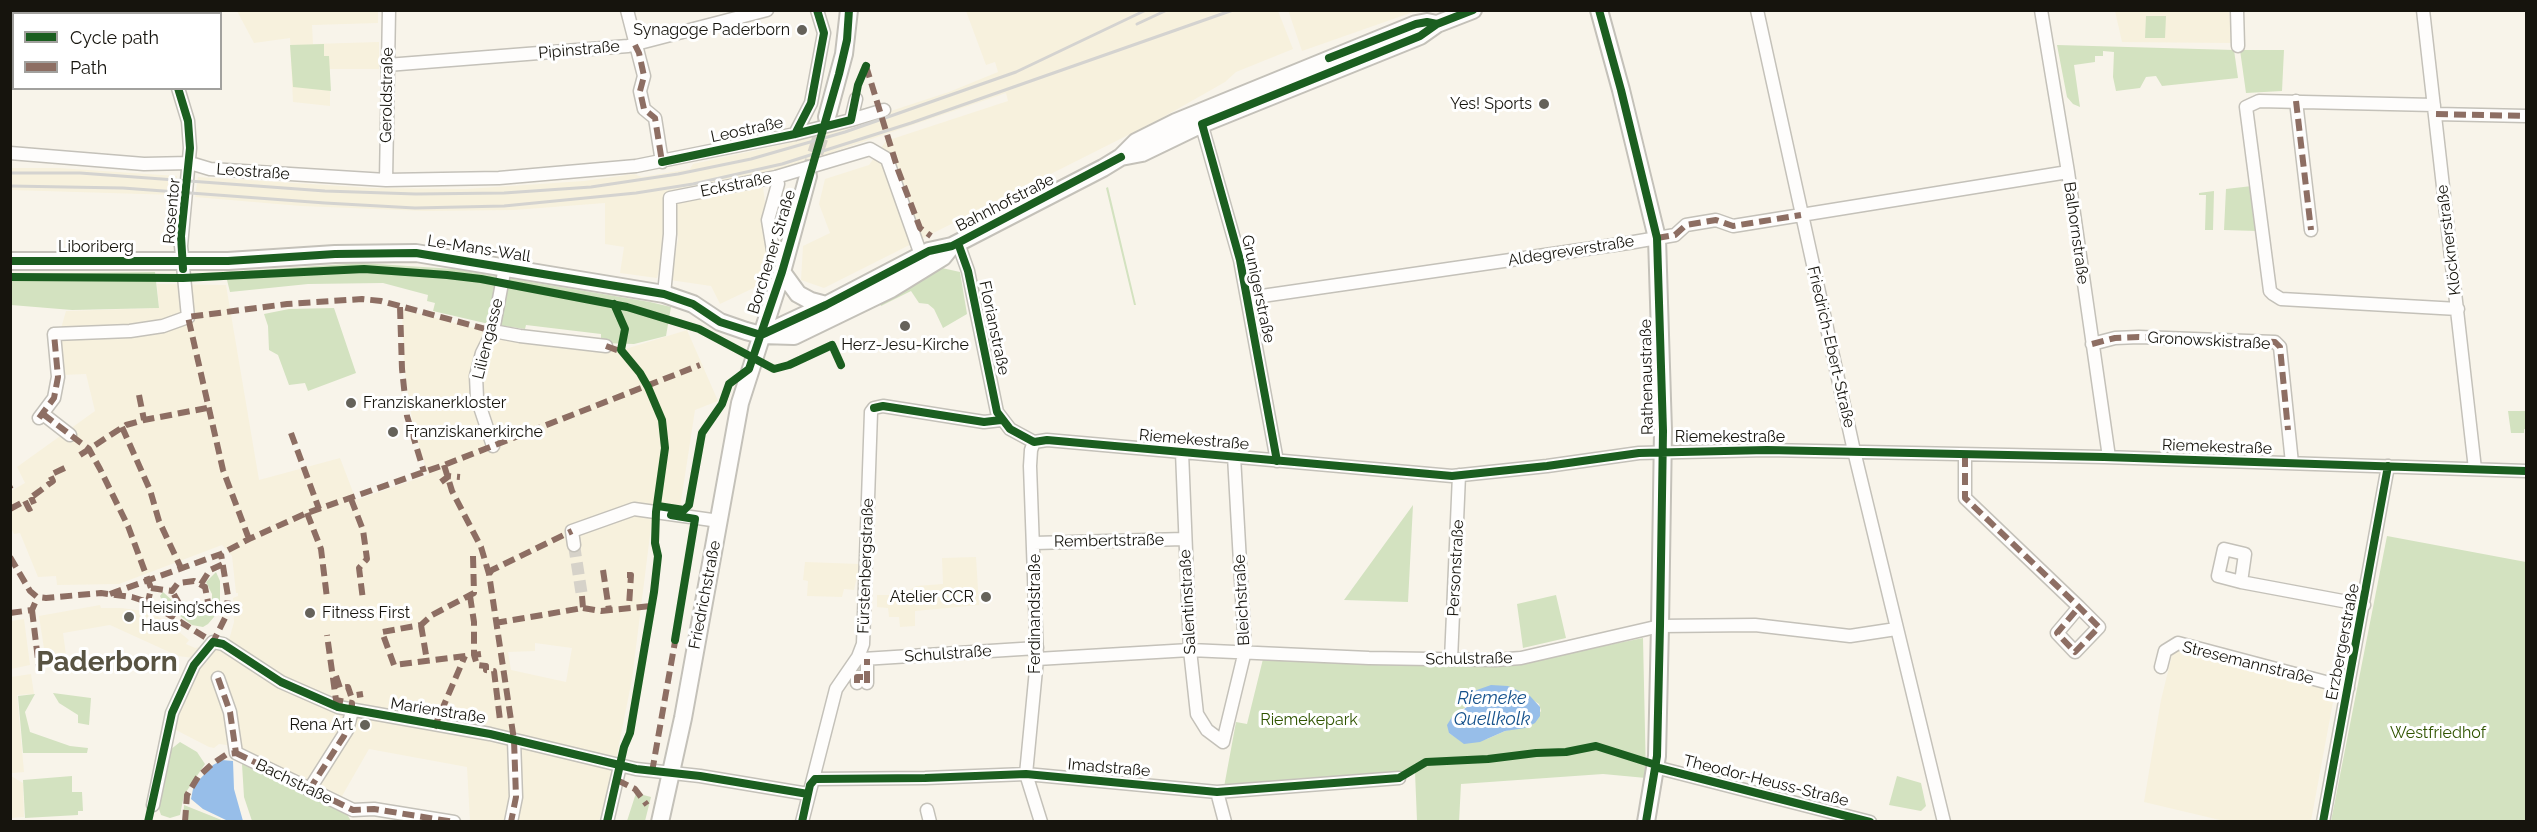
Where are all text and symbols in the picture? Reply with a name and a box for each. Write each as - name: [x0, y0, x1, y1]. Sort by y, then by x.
- legend: [12, 12, 222, 90]
- place label: Synagoge Paderborn: [633, 20, 790, 40]
- marker: Synagoge Paderborn: [795, 23, 809, 37]
- text: Cycle path: [70, 27, 159, 48]
- street label: Pipinstraße: [537, 37, 621, 63]
- street label: Geroldstraße: [377, 47, 397, 143]
- text: Path: [70, 57, 107, 78]
- place label: Yes! Sports: [1450, 94, 1532, 114]
- marker: Yes! Sports: [1537, 97, 1551, 111]
- street label: Leostraße: [709, 113, 785, 147]
- street label: Leostraße: [216, 160, 290, 184]
- street label: Eckstraße: [699, 169, 773, 201]
- street label: Bahnhofstraße: [953, 170, 1057, 236]
- street label: Rosentor: [160, 177, 184, 245]
- street label: Balhornstraße: [2059, 181, 2093, 285]
- street label: Klöcknerstraße: [2433, 184, 2465, 296]
- street label: Borchener Straße: [744, 188, 800, 316]
- street label: Le-Mans-Wall: [426, 231, 532, 267]
- street label: Aldegreverstraße: [1506, 232, 1636, 270]
- street label: Grunigerstraße: [1237, 233, 1279, 345]
- street label: Liboriberg: [58, 237, 134, 257]
- street label: Friedrich-Ebert-Straße: [1803, 264, 1859, 430]
- street label: Florianstraße: [975, 279, 1013, 377]
- street label: Liliengasse: [469, 296, 507, 382]
- marker: Herz-Jesu-Kirche: [898, 319, 912, 333]
- street label: Rathenaustraße: [1636, 319, 1658, 435]
- street label: Gronowskistraße: [2147, 328, 2271, 354]
- place label: Herz-Jesu-Kirche: [841, 335, 969, 355]
- place label: Franziskanerkloster: [363, 393, 506, 413]
- marker: Franziskanerkloster: [344, 396, 358, 410]
- place label: Franziskanerkirche: [405, 422, 543, 442]
- marker: Franziskanerkirche: [386, 425, 400, 439]
- street label: Riemekestraße: [1138, 426, 1250, 454]
- street label: Riemekestraße: [1675, 427, 1785, 447]
- street label: Riemekestraße: [2162, 435, 2272, 459]
- street label: Fürstenbergstraße: [854, 498, 878, 634]
- street label: Personstraße: [1444, 519, 1468, 617]
- street label: Rembertstraße: [1054, 530, 1164, 552]
- street label: Friedrichstraße: [685, 539, 725, 651]
- street label: Salentinstraße: [1176, 549, 1200, 655]
- street label: Ferdinandstraße: [1025, 554, 1045, 674]
- street label: Bleichstraße: [1230, 554, 1254, 646]
- street label: Erzbergerstraße: [2322, 582, 2364, 702]
- place label: Atelier CCR: [890, 587, 974, 607]
- marker: Atelier CCR: [979, 590, 993, 604]
- place label: Heising’sches Haus: [141, 598, 240, 636]
- place label: Fitness First: [322, 603, 410, 623]
- marker: Fitness First: [303, 606, 317, 620]
- marker: Heising’sches Haus: [122, 610, 136, 624]
- street label: Stresemannstraße: [2180, 637, 2316, 689]
- street label: Schulstraße: [904, 641, 992, 667]
- district label: Paderborn: [36, 646, 178, 680]
- street label: Schulstraße: [1425, 649, 1513, 669]
- water label: Riemeke Quellkolk: [1454, 688, 1530, 730]
- street label: Marienstraße: [389, 694, 487, 728]
- park label: Riemekepark: [1260, 710, 1358, 730]
- place label: Rena Art: [290, 715, 353, 735]
- marker: Rena Art: [358, 718, 372, 732]
- park label: Westfriedhof: [2390, 723, 2486, 743]
- street label: Theodor-Heuss-Straße: [1681, 751, 1851, 811]
- street label: Bachstraße: [252, 755, 336, 809]
- street label: Imadstraße: [1067, 755, 1151, 781]

